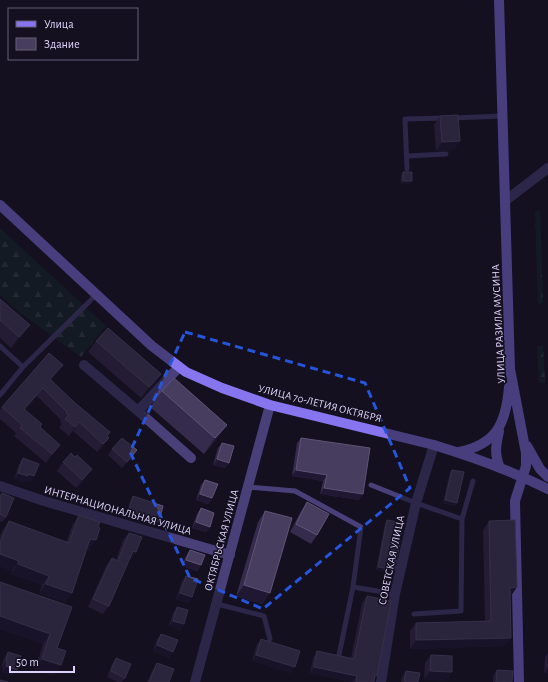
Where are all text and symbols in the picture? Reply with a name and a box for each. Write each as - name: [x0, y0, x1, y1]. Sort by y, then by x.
- legend: [8, 8, 138, 60]
- text: Улица: [44, 18, 74, 30]
- text: Здание: [44, 38, 80, 50]
- street label: УЛИЦА РАЗИЛА МУСИНА: [490, 264, 507, 384]
- street label: УЛИЦА 70-ЛЕТИЯ ОКТЯБРЯ: [257, 383, 383, 424]
- street label: ИНТЕРНАЦИОНАЛЬНАЯ УЛИЦА: [43, 484, 193, 537]
- street label: ОКТЯБРЬСКАЯ УЛИЦА: [203, 488, 240, 592]
- street label: СОВЕТСКАЯ УЛИЦА: [377, 514, 406, 606]
- scale bar: [10, 648, 74, 674]
- text: 50 m: [16, 656, 39, 668]

